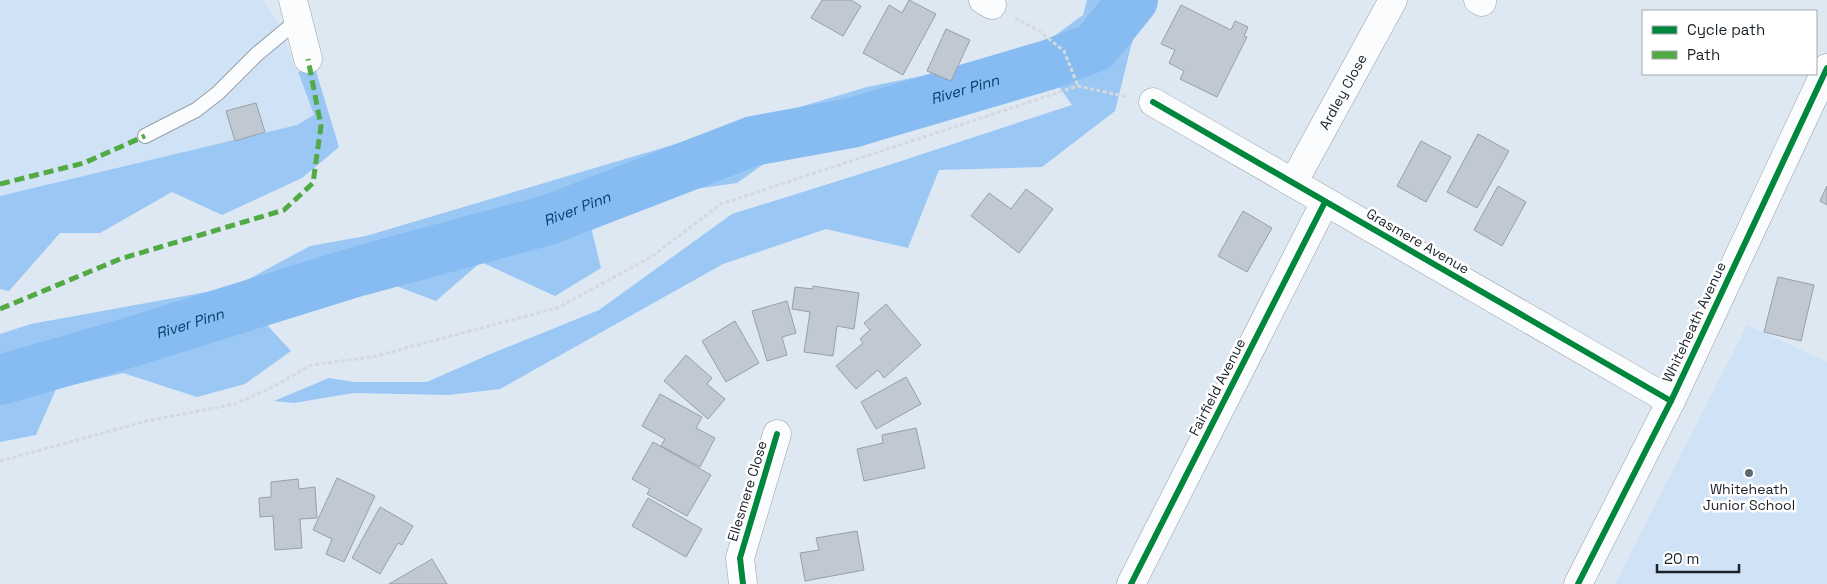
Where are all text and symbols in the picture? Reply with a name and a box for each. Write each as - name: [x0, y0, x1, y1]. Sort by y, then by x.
- legend: [1642, 10, 1817, 75]
- text: Cycle path: [1687, 20, 1765, 39]
- text: Path: [1687, 45, 1720, 64]
- street label: Ardley Close: [1315, 51, 1371, 133]
- water label: River Pinn: [928, 70, 1002, 108]
- water label: River Pinn: [540, 187, 614, 230]
- street label: Grasmere Avenue: [1363, 204, 1473, 278]
- street label: Whiteheath Avenue: [1658, 259, 1730, 385]
- water label: River Pinn: [153, 303, 227, 343]
- street label: Fairfield Avenue: [1185, 335, 1249, 439]
- street label: Ellesmere Close: [723, 438, 771, 544]
- marker: Whiteheath Junior School: [1743, 467, 1755, 479]
- place label: Whiteheath Junior School: [1703, 480, 1795, 514]
- scale bar: [1657, 542, 1740, 574]
- text: 20 m: [1664, 549, 1699, 568]

